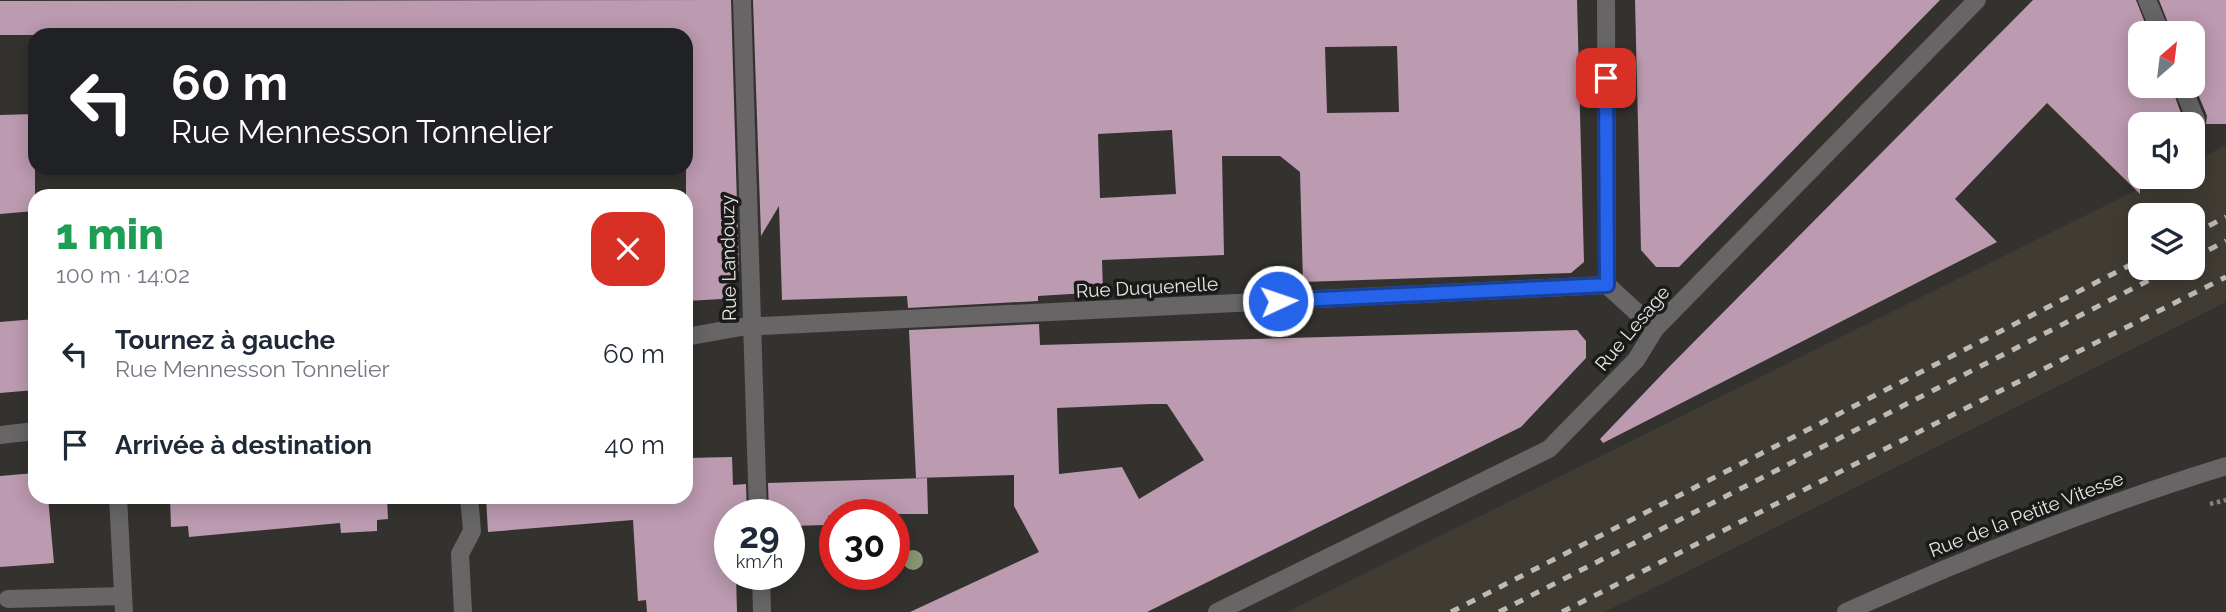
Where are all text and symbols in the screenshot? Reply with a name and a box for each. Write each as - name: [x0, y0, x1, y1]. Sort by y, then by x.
- north arrow: [2128, 21, 2205, 98]
- map controls: [2128, 21, 2205, 280]
- pin: [1576, 48, 1636, 108]
- text: 60 m: [171, 54, 288, 111]
- icon: left: [56, 56, 147, 147]
- icon: arrive: [1587, 59, 1625, 97]
- button: sound: [2128, 112, 2205, 189]
- text: Rue Mennesson Tonnelier: [171, 113, 553, 150]
- street label: Rue Landouzy: [716, 195, 740, 321]
- button: layers: [2128, 203, 2205, 280]
- text: 1 min: [56, 210, 164, 259]
- button: close: [591, 212, 665, 286]
- text: 100 m · 14:02: [56, 261, 190, 288]
- position arrow: [1241, 264, 1315, 338]
- street label: Rue Duquenelle: [1075, 272, 1219, 302]
- street label: Rue Lesage: [1590, 281, 1674, 375]
- text: Tournez à gauche: [115, 325, 335, 355]
- icon: left: [56, 335, 94, 373]
- text: 60 m: [603, 339, 665, 369]
- text: Rue Mennesson Tonnelier: [115, 355, 389, 382]
- icon: arrive: [56, 426, 94, 464]
- text: Arrivée à destination: [115, 430, 372, 460]
- text: 40 m: [604, 430, 665, 460]
- street label: Rue de la Petite Vitesse: [1926, 467, 2126, 561]
- speed limit sign: 30: [819, 499, 910, 590]
- text: 29: [739, 515, 780, 556]
- text: km/h: [736, 551, 783, 572]

